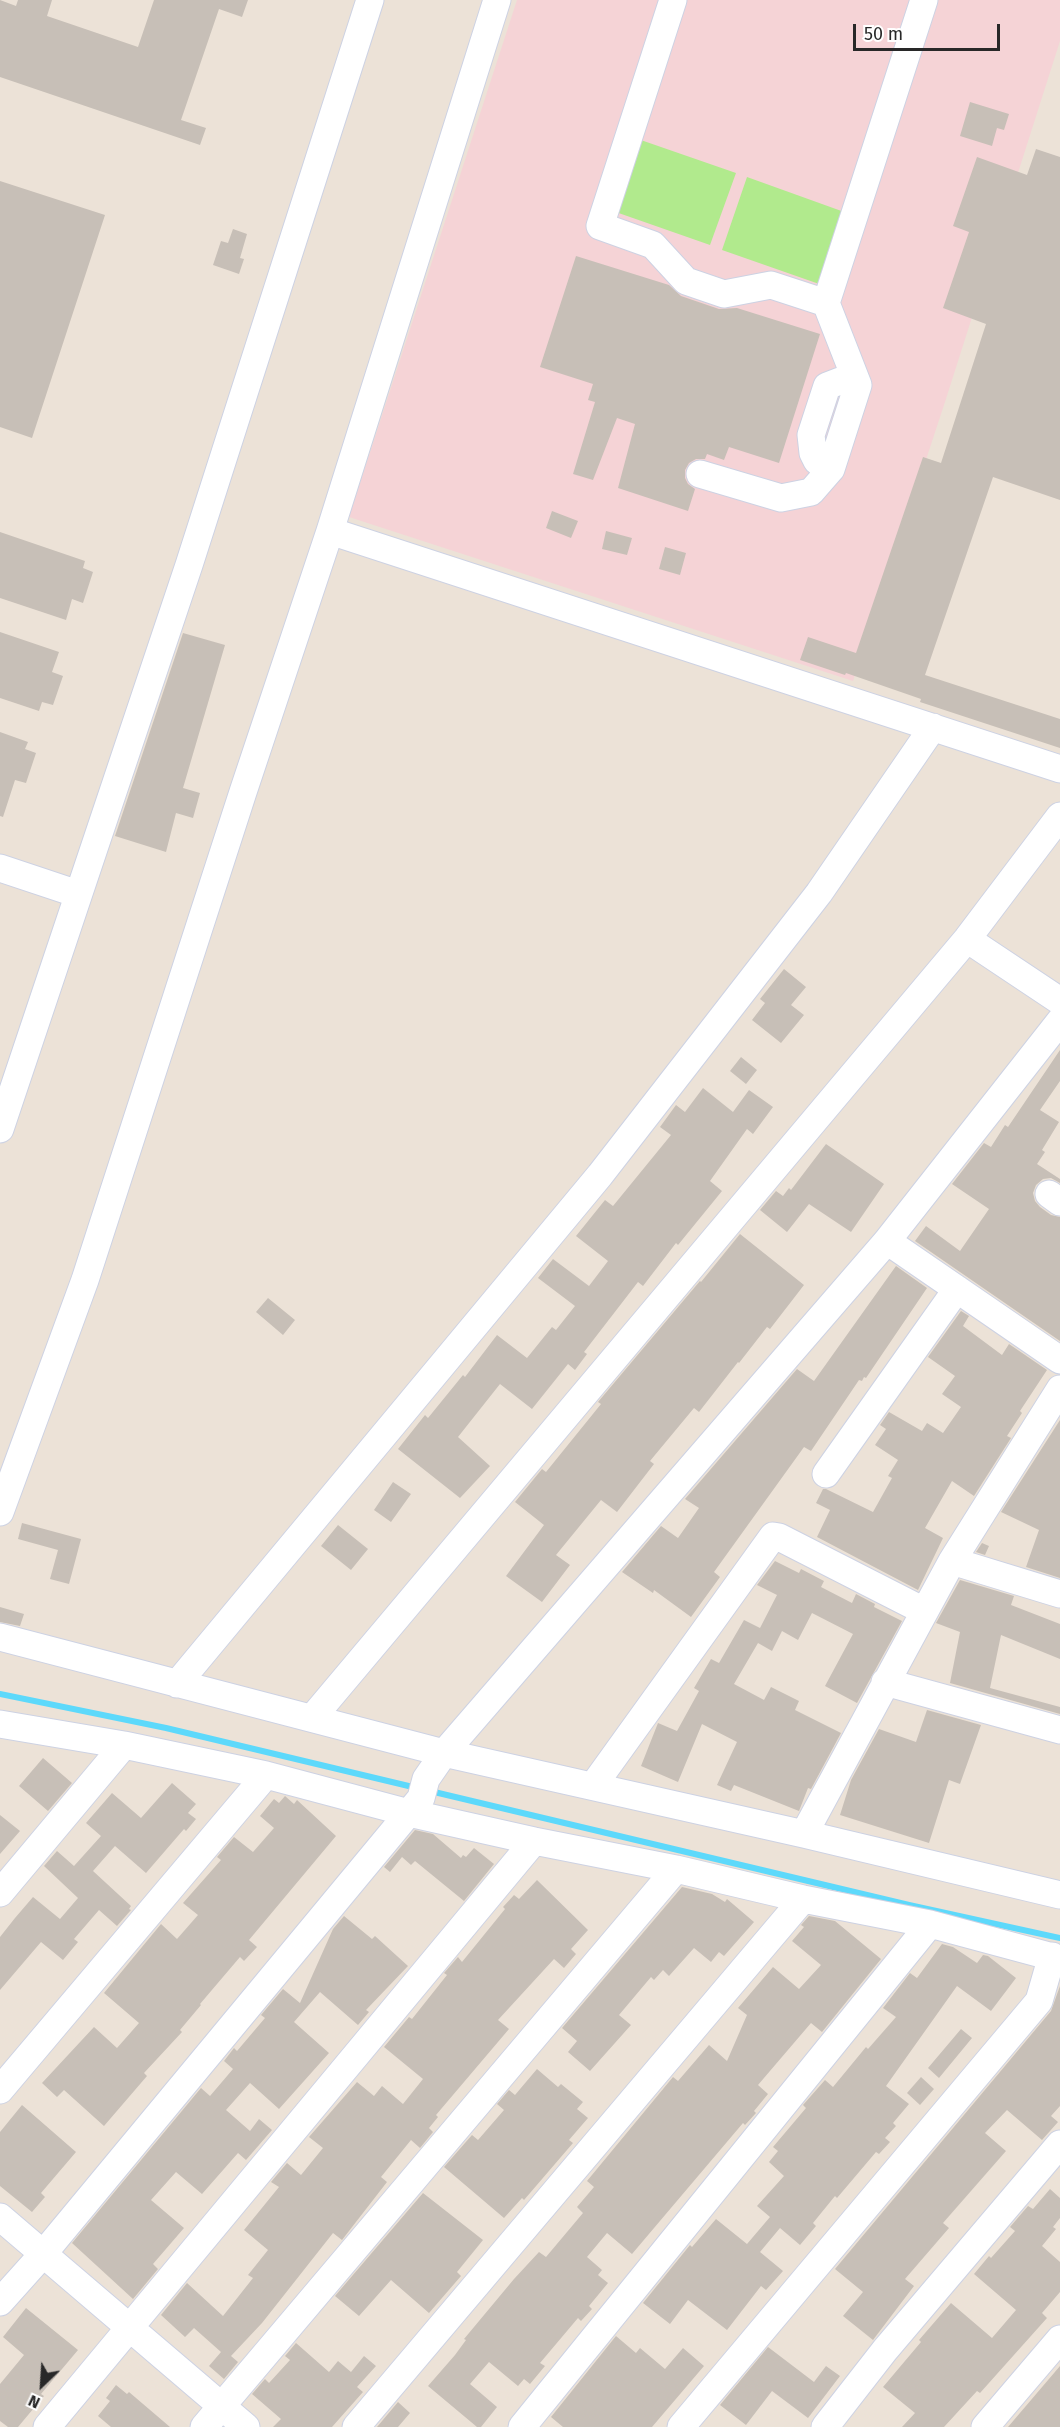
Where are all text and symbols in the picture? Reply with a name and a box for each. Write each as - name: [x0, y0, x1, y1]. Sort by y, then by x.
- scale bar: [856, 12, 1003, 50]
- text: 50 m: [864, 23, 903, 45]
- north arrow: [12, 2355, 72, 2415]
- text: N: [25, 2391, 43, 2413]

